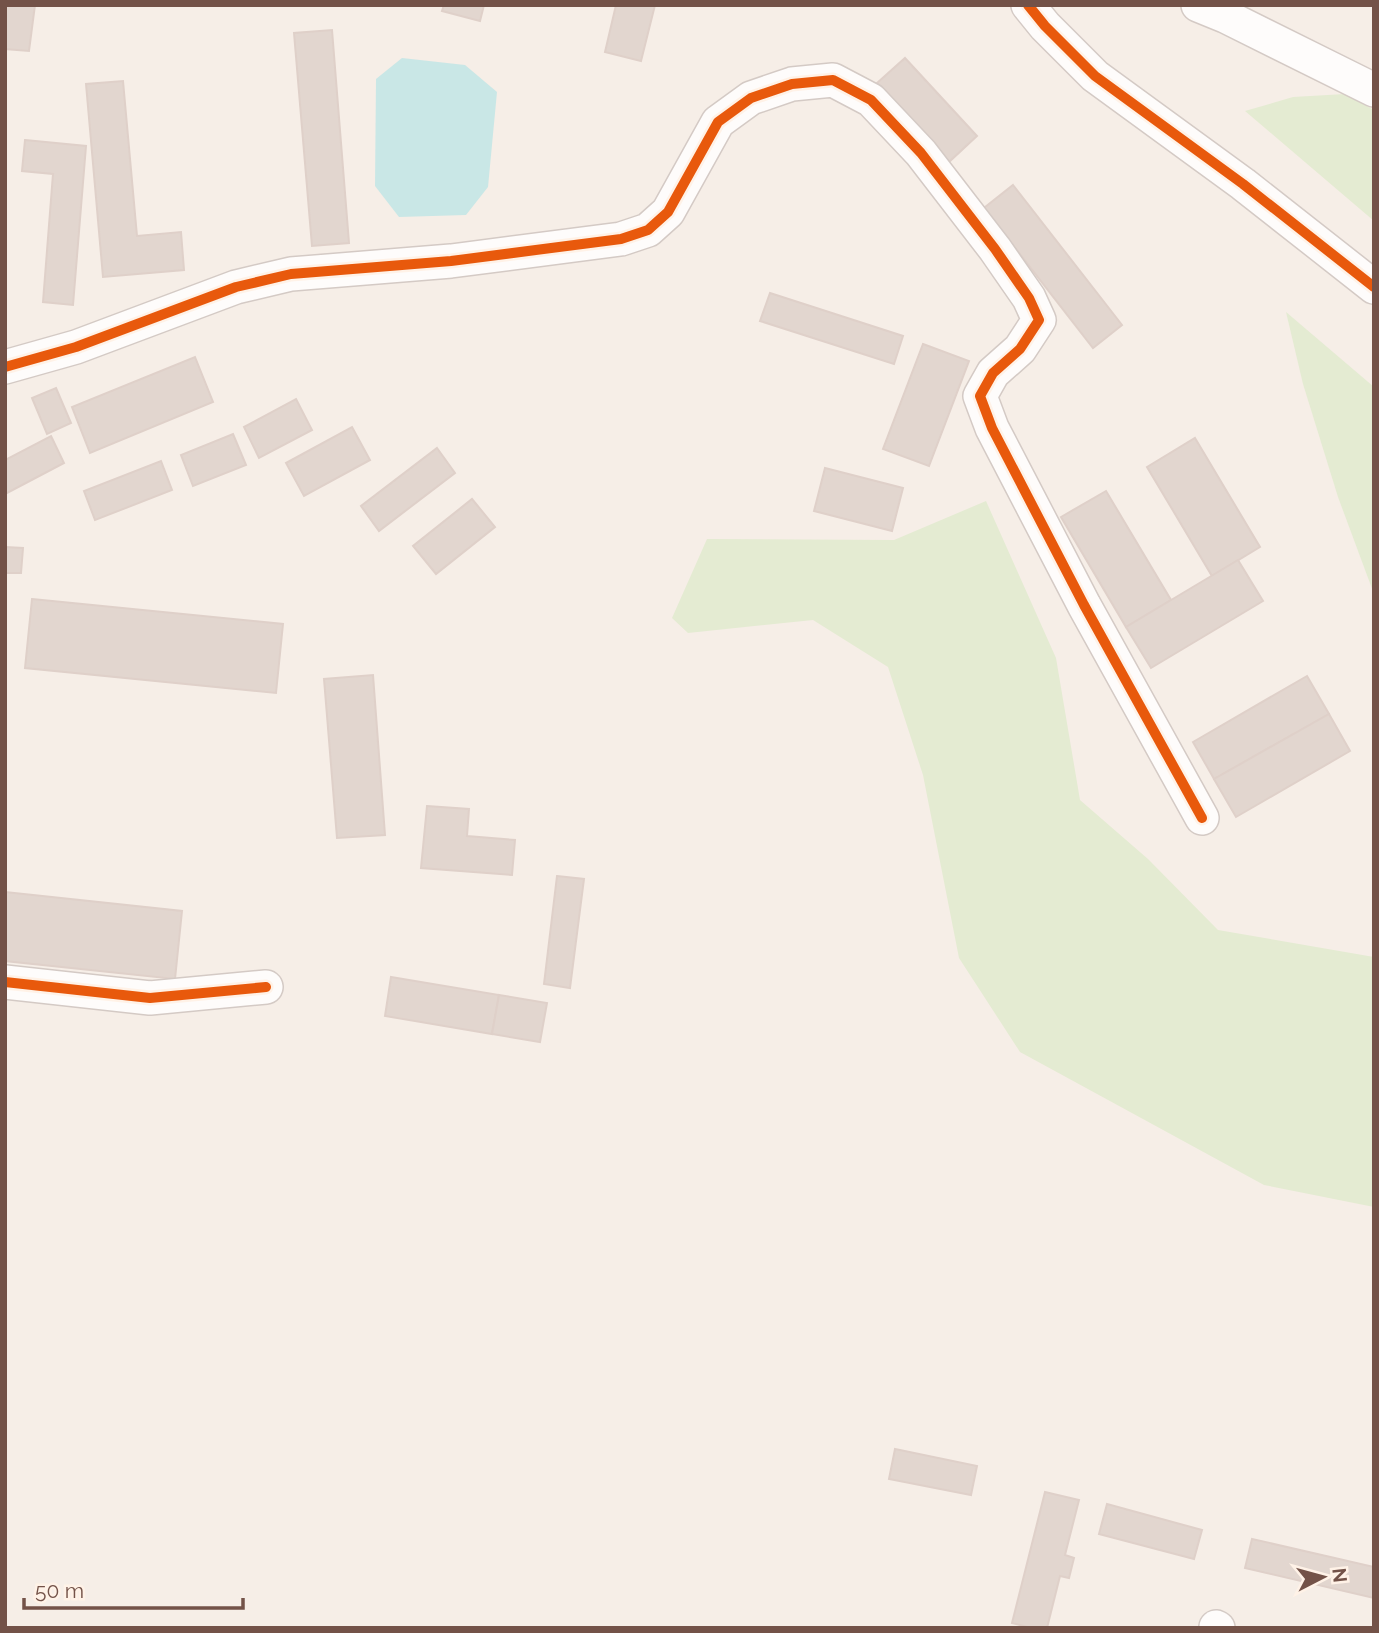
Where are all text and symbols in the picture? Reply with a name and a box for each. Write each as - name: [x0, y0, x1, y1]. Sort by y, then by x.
- north arrow: [1288, 1542, 1358, 1612]
- scale bar: [24, 1566, 243, 1610]
- text: N: [1328, 1567, 1352, 1584]
- text: 50 m: [35, 1578, 84, 1603]

